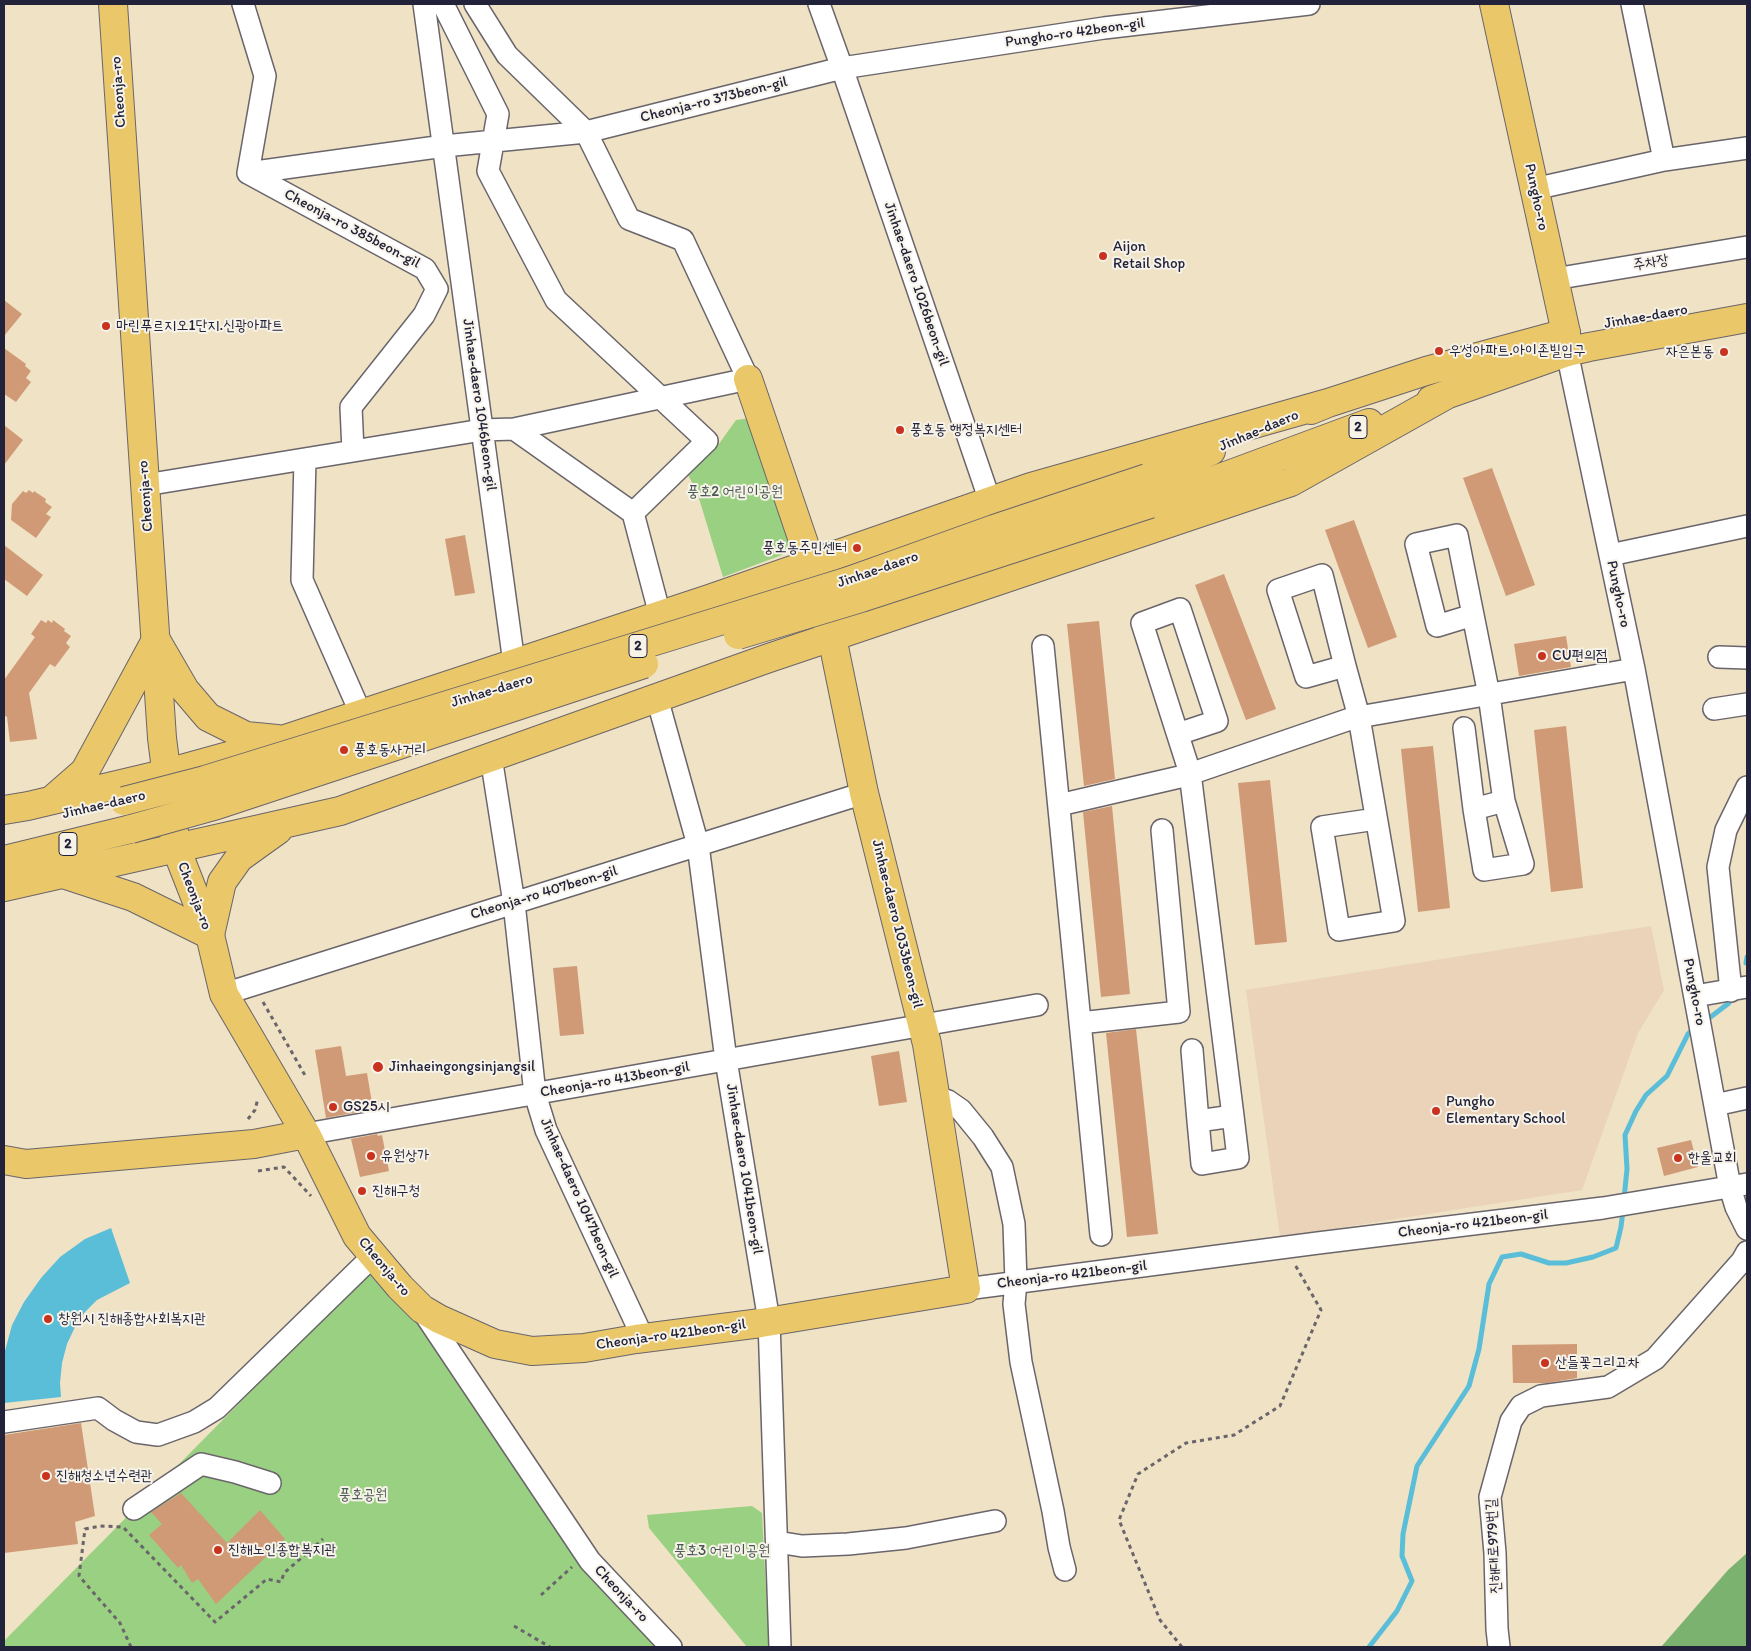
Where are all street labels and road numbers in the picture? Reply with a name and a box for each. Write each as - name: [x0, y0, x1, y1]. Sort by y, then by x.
- street label: Pungho-ro 42beon-gil: [1004, 14, 1146, 52]
- street label: Cheonja-ro: [108, 56, 130, 128]
- street label: Cheonja-ro 373beon-gil: [639, 73, 789, 127]
- street label: Pungho-ro: [1520, 162, 1552, 232]
- street label: Cheonja-ro 385beon-gil: [281, 185, 423, 273]
- street label: Jinhae-daero 1026beon-gil: [879, 200, 953, 368]
- street label: 주차장: [1632, 251, 1670, 275]
- street label: Jinhae-daero: [1603, 301, 1689, 333]
- street label: Jinhae-daero 1046beon-gil: [458, 318, 500, 492]
- street label: Jinhae-daero: [1217, 406, 1301, 456]
- road number: 2: [1349, 416, 1367, 438]
- street label: Cheonja-ro: [135, 460, 157, 532]
- street label: Jinhae-daero: [835, 548, 921, 592]
- street label: Pungho-ro: [1602, 559, 1634, 629]
- road number: 2: [629, 634, 647, 658]
- street label: Jinhae-daero: [449, 670, 535, 712]
- street label: Jinhae-daero: [61, 787, 147, 823]
- road number: 2: [59, 832, 77, 856]
- street label: Jinhae-daero 1033beon-gil: [867, 838, 927, 1010]
- street label: Cheonja-ro: [173, 859, 215, 933]
- street label: Cheonja-ro 407beon-gil: [468, 862, 620, 924]
- street label: Pungho-ro: [1679, 957, 1709, 1027]
- street label: Cheonja-ro 413beon-gil: [539, 1058, 691, 1102]
- street label: Jinhae-daero 1041beon-gil: [722, 1082, 766, 1256]
- street label: Jinhae-daero 1047beon-gil: [536, 1115, 622, 1281]
- street label: Cheonja-ro 421beon-gil: [1397, 1206, 1549, 1242]
- street label: Cheonja-ro: [354, 1234, 414, 1300]
- street label: Cheonja-ro 421beon-gil: [996, 1257, 1148, 1293]
- street label: Cheonja-ro 421beon-gil: [595, 1316, 747, 1354]
- street label: 진해대로979번길: [1483, 1498, 1505, 1594]
- street label: Cheonja-ro: [590, 1562, 652, 1626]

